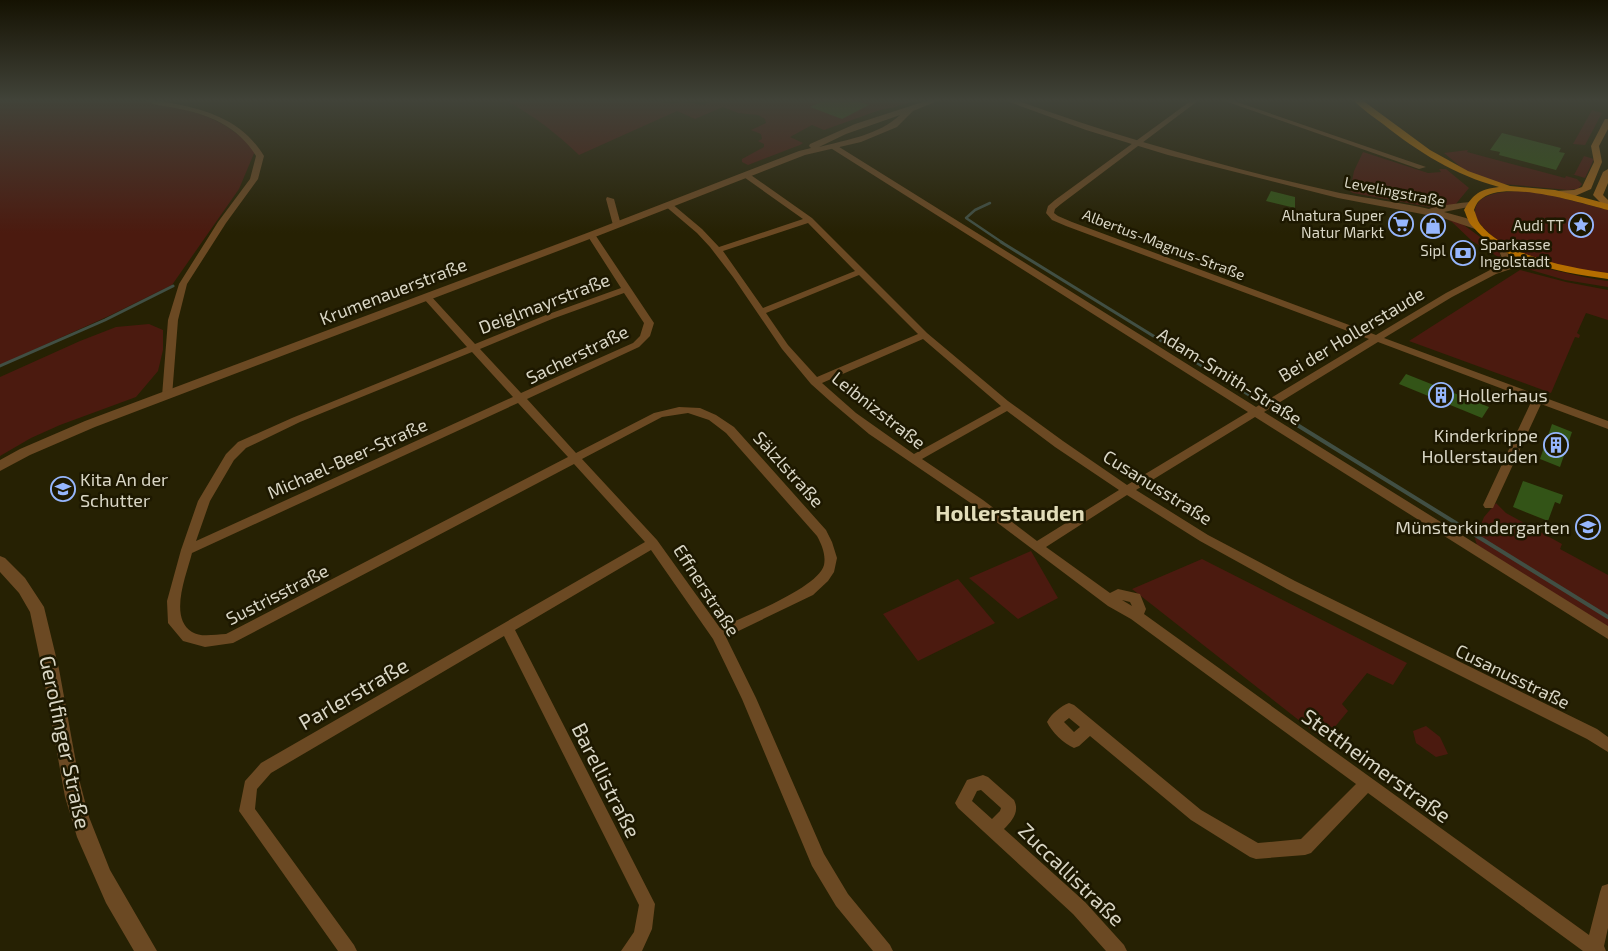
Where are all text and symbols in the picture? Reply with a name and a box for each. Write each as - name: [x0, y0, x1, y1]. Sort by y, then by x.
- street label: Levelingstraße: [1343, 172, 1447, 210]
- street label: Albertus-Magnus-Straße: [1080, 205, 1248, 283]
- place label: Alnatura Super Natur Markt: [1282, 206, 1384, 241]
- supermarket icon: Alnatura Super Natur Markt: [1388, 211, 1414, 237]
- place icon: Audi TT: [1568, 212, 1594, 238]
- shop icon: Sipl: [1420, 213, 1446, 239]
- place label: Audi TT: [1513, 216, 1564, 234]
- place label: Sparkasse Ingolstadt: [1480, 235, 1551, 270]
- bank icon: Sparkasse Ingolstadt: [1450, 240, 1476, 266]
- place label: Sipl: [1420, 241, 1446, 259]
- street label: Krumenauerstraße: [316, 253, 470, 329]
- street label: Deiglmayrstraße: [475, 268, 613, 338]
- street label: Bei der Hollerstaude: [1274, 282, 1428, 386]
- street label: Sacherstraße: [522, 320, 632, 388]
- street label: Adam-Smith-Straße: [1154, 323, 1306, 429]
- street label: Leibnizstraße: [828, 367, 930, 453]
- building icon: Hollerhaus: [1428, 382, 1454, 408]
- place label: Hollerhaus: [1458, 384, 1548, 406]
- street label: Michael-Beer-Straße: [264, 413, 430, 503]
- place label: Kinderkrippe Hollerstauden: [1422, 424, 1538, 467]
- street label: Sälzlstraße: [749, 426, 829, 512]
- building icon: Kinderkrippe Hollerstauden: [1543, 432, 1569, 458]
- street label: Cusanusstraße: [1099, 445, 1217, 529]
- place label: Kita An der Schutter: [80, 468, 168, 511]
- school or university icon: Kita An der Schutter: [50, 476, 76, 502]
- district label: Hollerstauden: [935, 499, 1085, 525]
- school or university icon: Münsterkindergarten: [1575, 514, 1601, 540]
- place label: Münsterkindergarten: [1395, 516, 1570, 538]
- street label: Effnerstraße: [669, 540, 745, 640]
- street label: Sustrisstraße: [222, 559, 332, 629]
- street label: Cusanusstraße: [1452, 639, 1574, 713]
- street label: Parlerstraße: [294, 652, 412, 734]
- street label: Gerolfinger Straße: [35, 653, 97, 831]
- street label: Stettheimerstraße: [1298, 703, 1456, 827]
- street label: Barellistraße: [567, 718, 647, 842]
- street label: Zuccallistraße: [1014, 817, 1130, 931]

